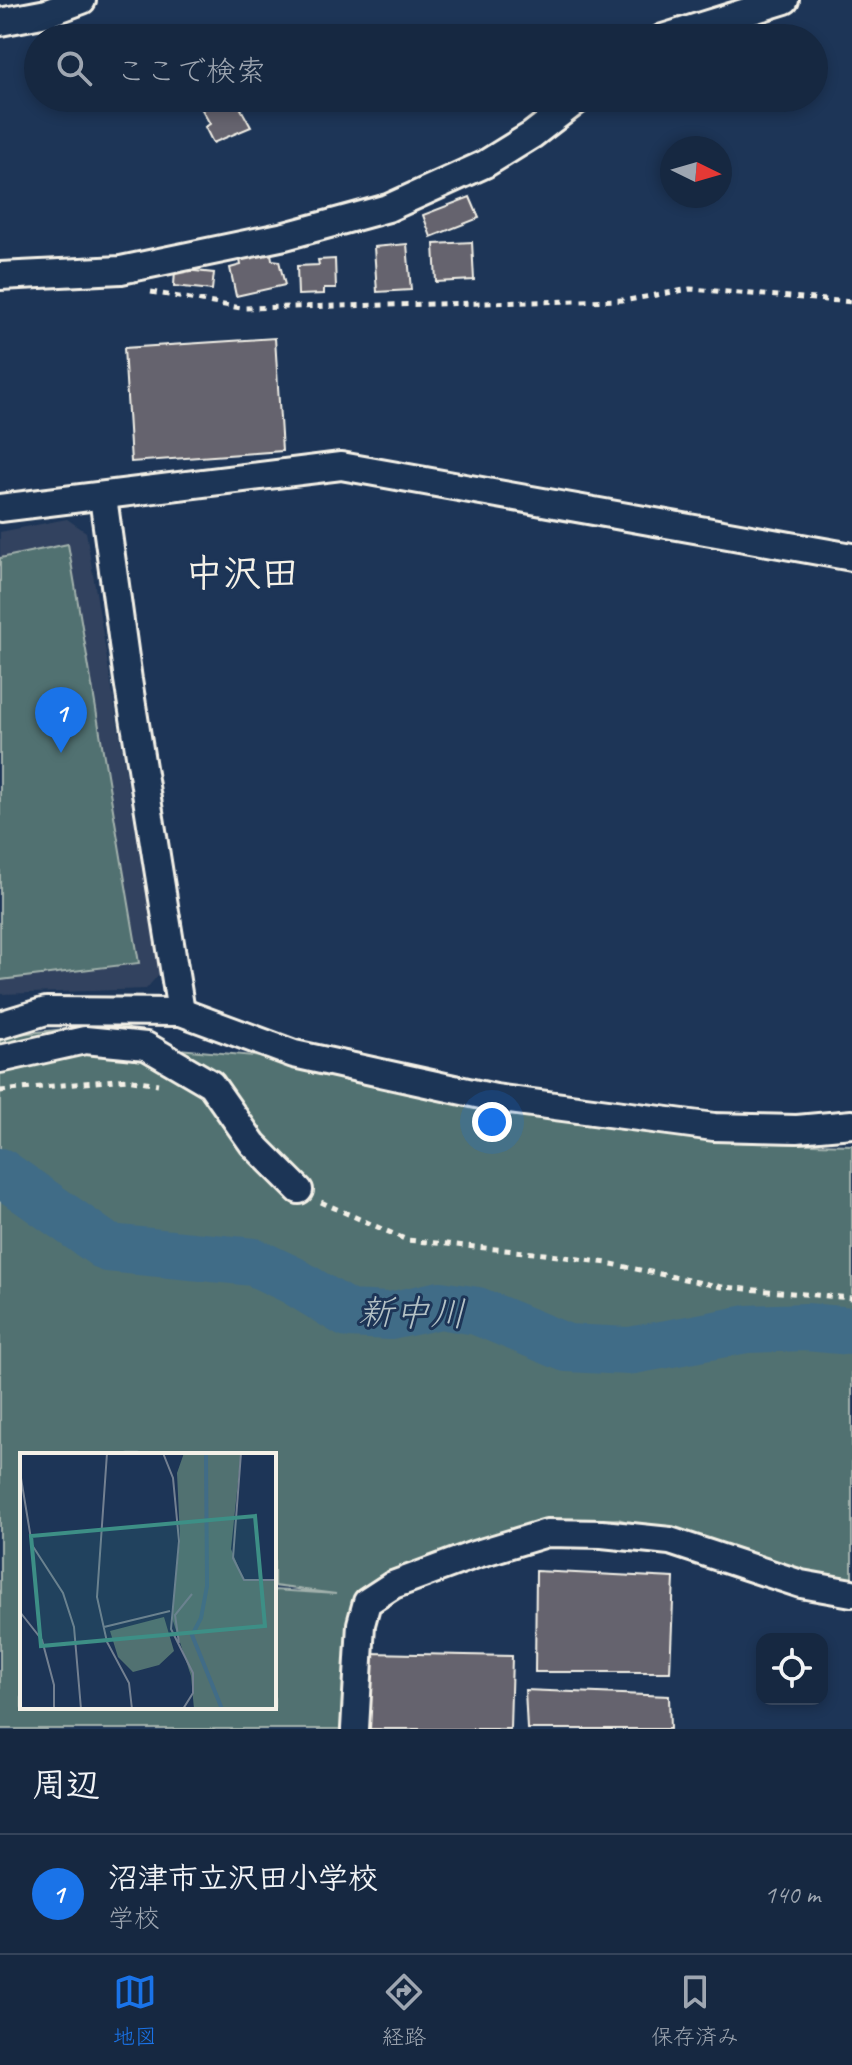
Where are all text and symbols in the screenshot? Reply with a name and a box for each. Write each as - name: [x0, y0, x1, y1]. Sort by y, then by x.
- search box: [24, 24, 828, 112]
- icon: search: [52, 46, 96, 90]
- text: ここで検索: [116, 52, 266, 90]
- north arrow: [660, 136, 732, 208]
- district label: 中沢田: [185, 550, 299, 597]
- pin: 1: [35, 687, 87, 753]
- your location: [472, 1102, 512, 1142]
- water label: 新中川: [358, 1289, 466, 1337]
- inset map: [20, 1453, 276, 1709]
- map controls: [756, 1633, 828, 1705]
- button: locate: [756, 1633, 828, 1705]
- text: 周辺: [32, 1763, 100, 1806]
- text: 沼津市立沢田小学校: [108, 1859, 378, 1897]
- text: 1: [52, 1878, 64, 1911]
- text: 140 m: [764, 1878, 820, 1911]
- text: 学校: [108, 1902, 160, 1935]
- tab: 地図: [113, 1970, 157, 2051]
- tab: 経路: [382, 1970, 426, 2051]
- tab: 保存済み: [651, 1970, 739, 2051]

